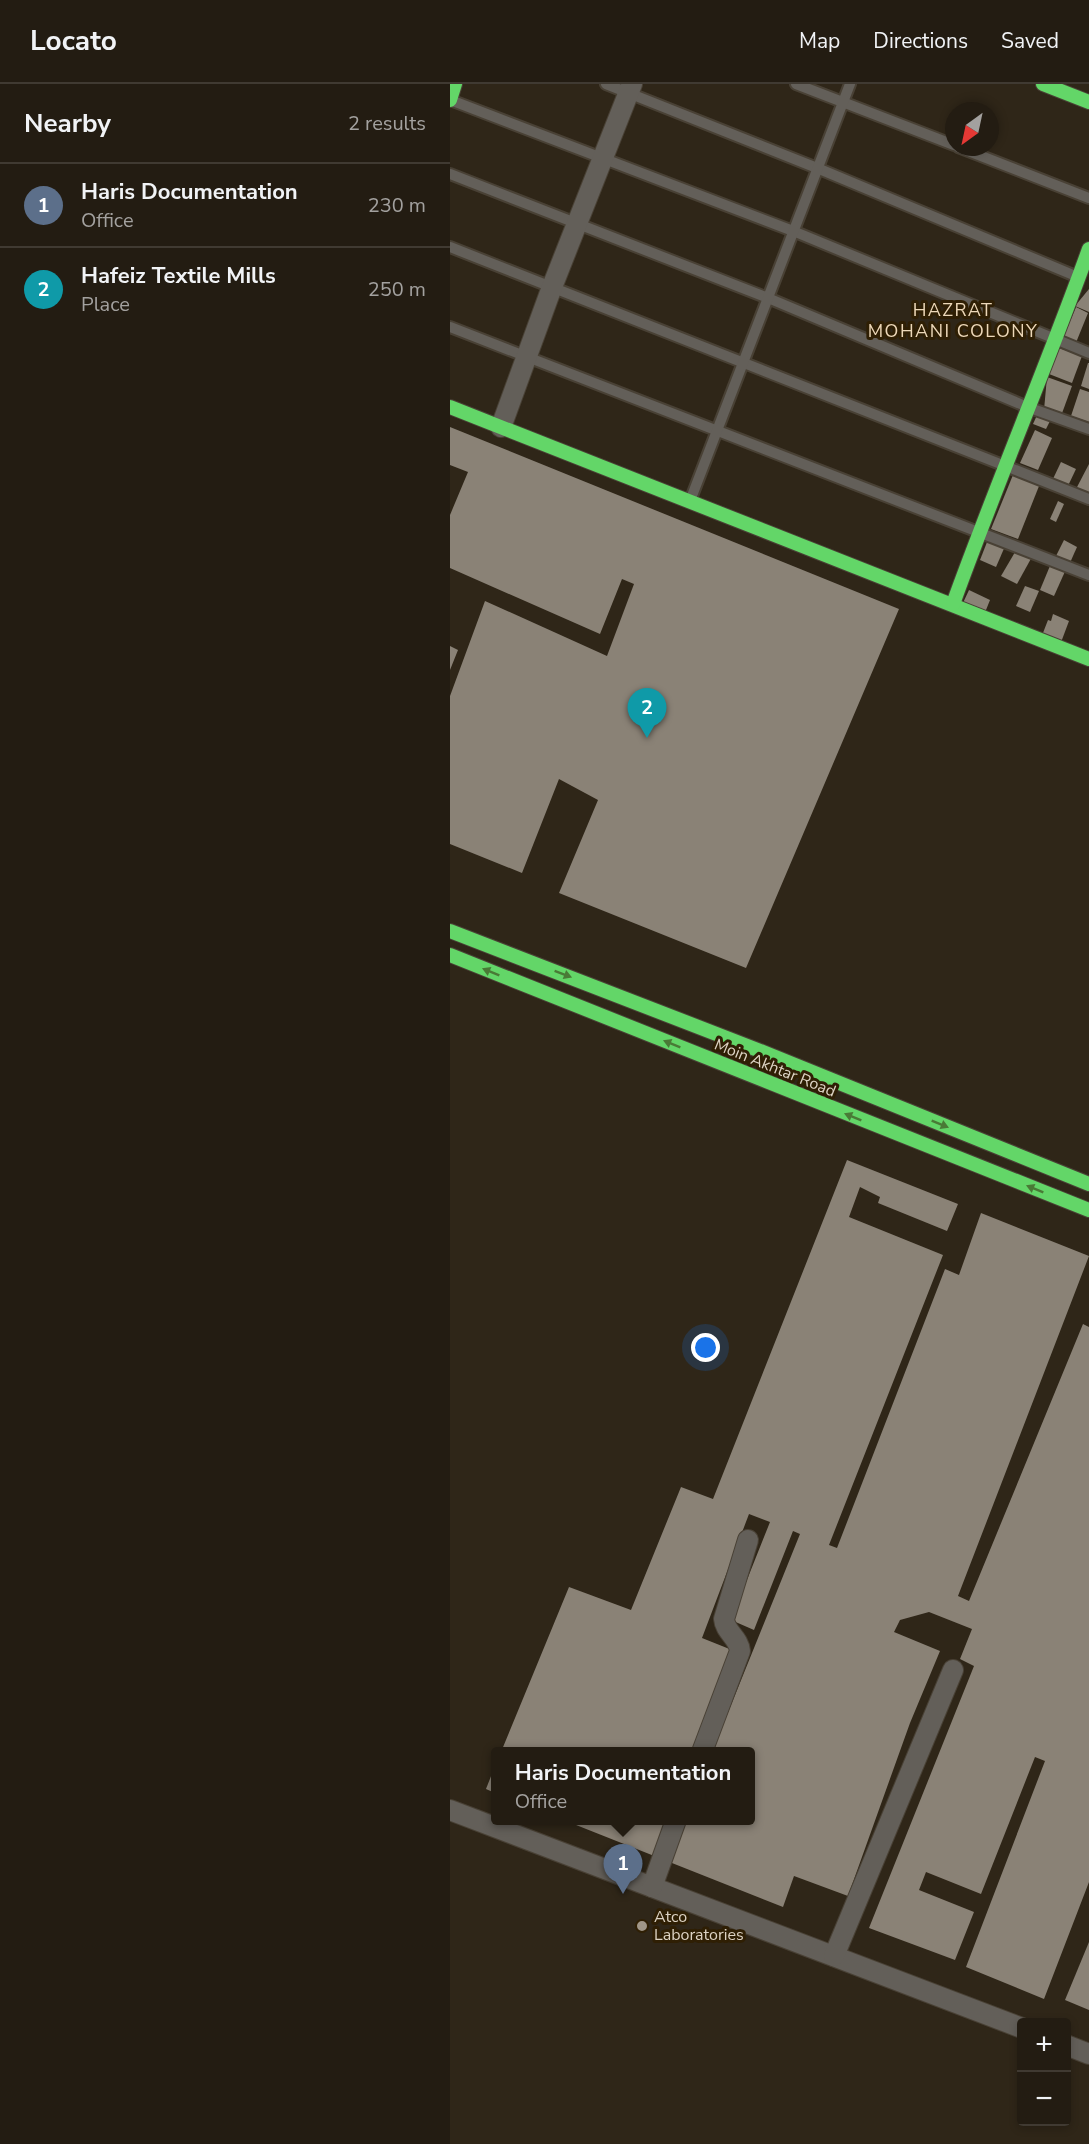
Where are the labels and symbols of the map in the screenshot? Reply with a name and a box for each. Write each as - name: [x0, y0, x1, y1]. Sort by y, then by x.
- north arrow: [945, 102, 999, 156]
- district label: HAZRAT MOHANI COLONY: [868, 298, 1038, 343]
- pin: 2: [628, 688, 666, 738]
- one-way arrow: [482, 967, 500, 977]
- one-way arrow: [554, 970, 572, 980]
- street label: Moin Akhtar Road: [711, 1034, 839, 1102]
- one-way arrow: [663, 1039, 681, 1049]
- one-way arrow: [844, 1112, 862, 1122]
- one-way arrow: [931, 1119, 949, 1129]
- one-way arrow: [1025, 1184, 1043, 1194]
- your location: [691, 1333, 720, 1362]
- pin: 1: [604, 1844, 642, 1894]
- place label: Atco Laboratories: [654, 1906, 744, 1946]
- marker: Atco Laboratories: [635, 1919, 649, 1933]

